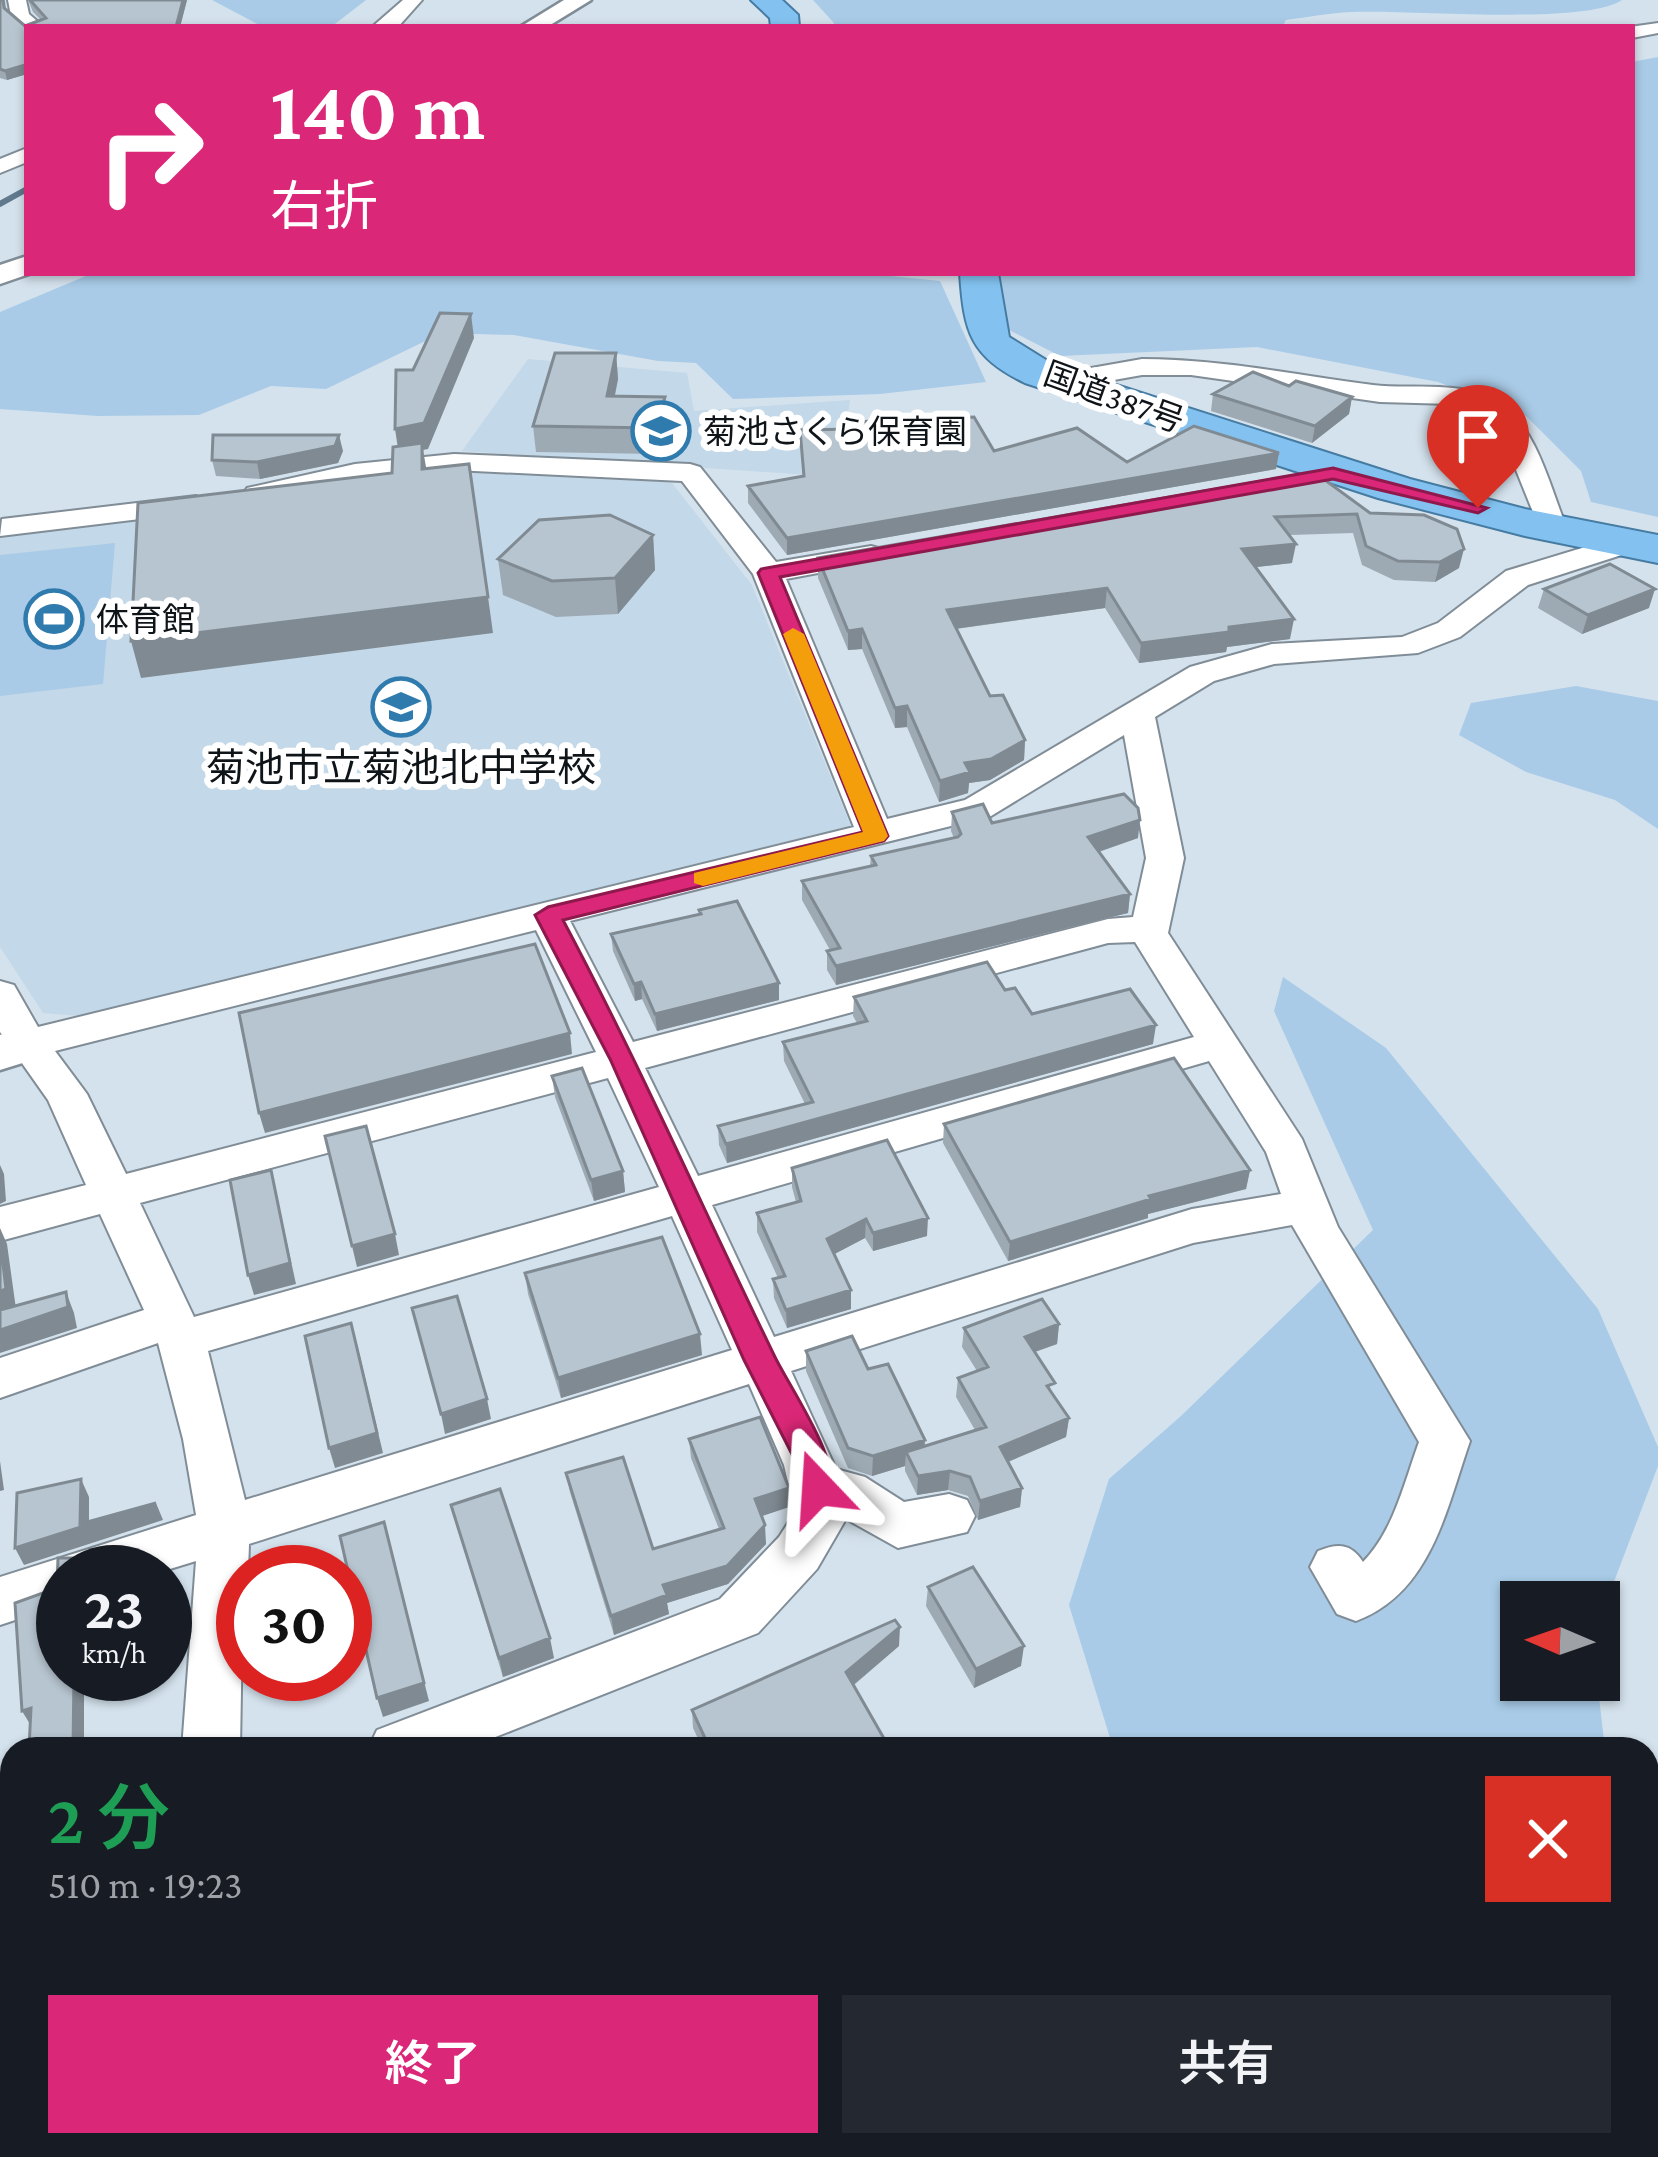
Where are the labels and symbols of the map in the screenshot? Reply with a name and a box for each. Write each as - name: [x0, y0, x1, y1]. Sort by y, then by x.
- street label: 国道387号: [1039, 355, 1189, 439]
- pin: [1427, 385, 1529, 508]
- school or university icon: 菊池さくら保育園: [630, 400, 692, 462]
- place label: 菊池さくら保育園: [703, 413, 967, 450]
- sports icon: 体育館: [23, 588, 85, 650]
- place label: 体育館: [96, 601, 195, 638]
- school or university icon: 菊池市立菊池北中学校: [370, 676, 432, 738]
- place label: 菊池市立菊池北中学校: [206, 746, 596, 789]
- position arrow: [755, 1425, 881, 1551]
- speed limit sign: 30: [216, 1545, 372, 1701]
- north arrow: [1500, 1581, 1620, 1701]

